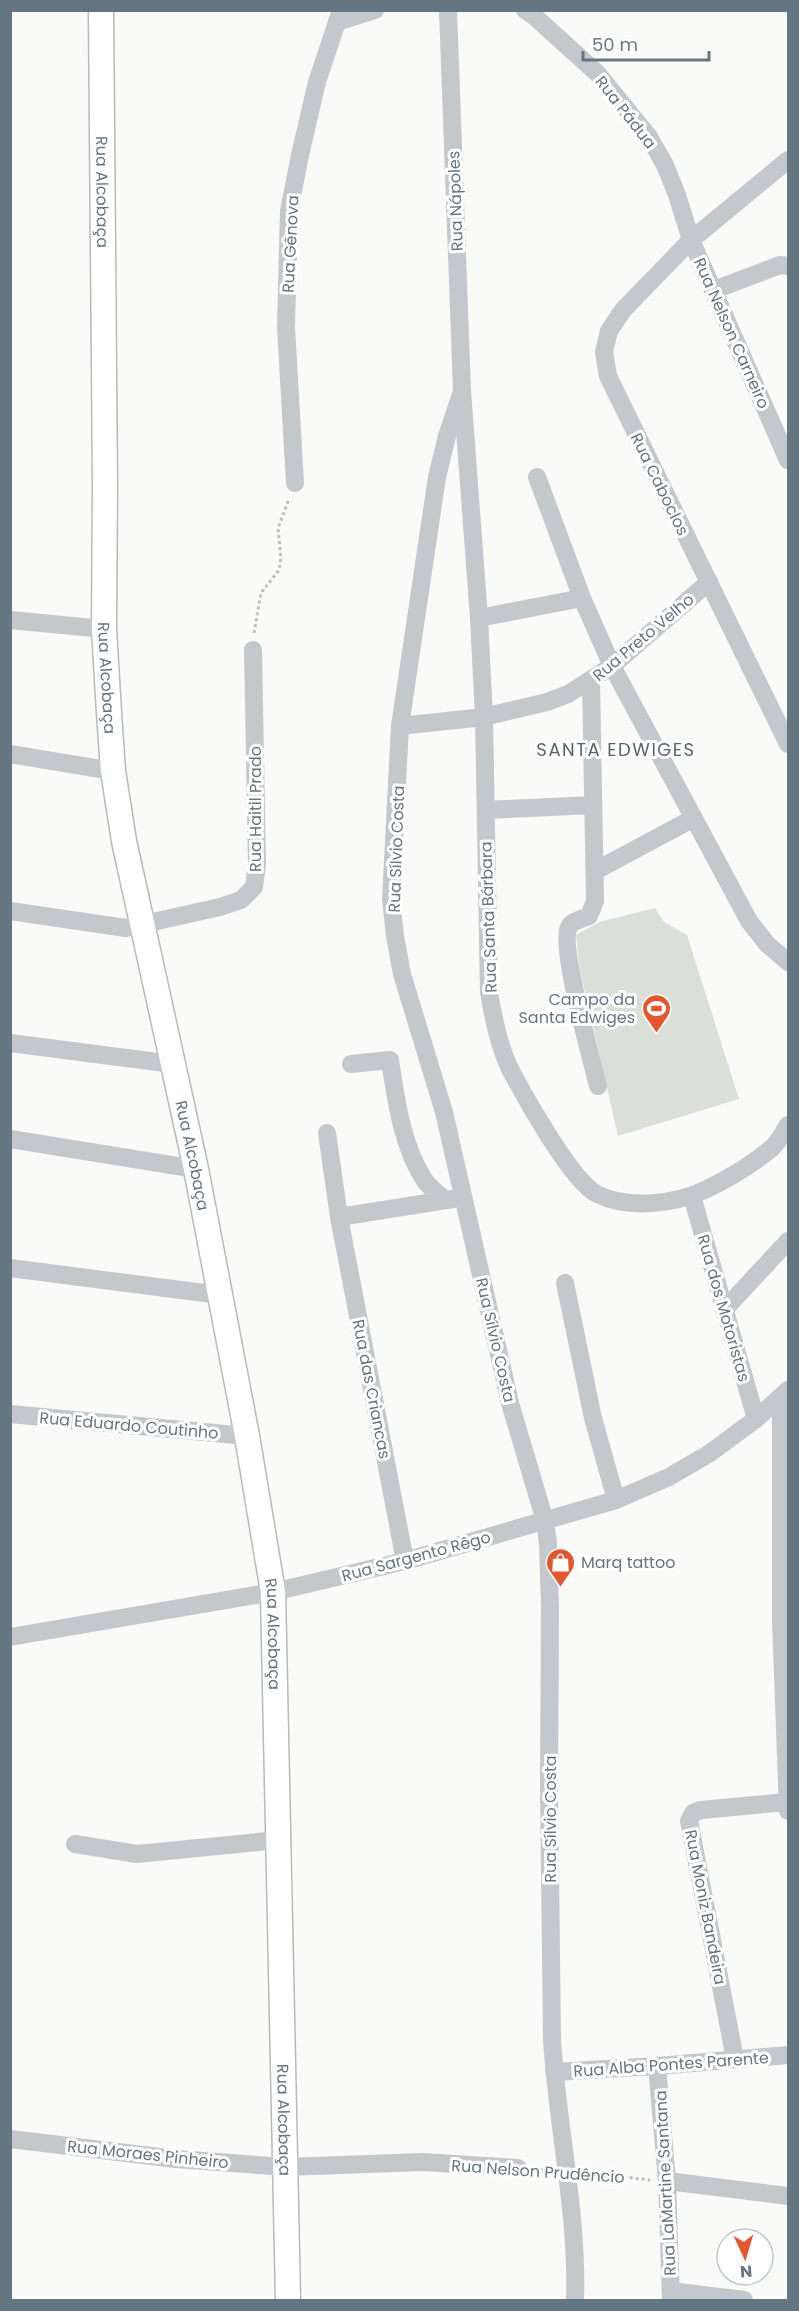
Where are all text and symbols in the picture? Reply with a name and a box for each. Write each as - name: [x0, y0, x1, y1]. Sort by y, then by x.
- scale bar: [583, 24, 709, 62]
- text: 50 m: [592, 32, 638, 57]
- street label: Rua Pádua: [590, 71, 661, 154]
- street label: Rua Alcobaça: [90, 136, 114, 248]
- street label: Rua Nápoles: [442, 150, 469, 252]
- street label: Rua Gênova: [276, 195, 305, 293]
- street label: Rua Nelson Carneiro: [688, 254, 775, 412]
- street label: Rua Caboclos: [625, 429, 694, 539]
- street label: Rua Preto Velho: [588, 588, 699, 687]
- street label: Rua Alcobaça: [92, 622, 121, 735]
- district label: SANTA EDWIGES: [536, 737, 696, 762]
- street label: Rua Haitil Prado: [244, 746, 267, 872]
- street label: Rua Sílvio Costa: [383, 785, 410, 913]
- street label: Rua Santa Bárbara: [474, 841, 503, 993]
- place label: Campo da Santa Edwiges: [518, 988, 635, 1029]
- sports icon: Campo da Santa Edwiges: [640, 992, 672, 1034]
- street label: Rua Alcobaça: [169, 1098, 215, 1213]
- street label: Rua dos Motoristas: [692, 1232, 756, 1384]
- street label: Rua Sílvio Costa: [470, 1275, 521, 1405]
- street label: Rua das Criancas: [347, 1317, 396, 1461]
- street label: Rua Eduardo Coutinho: [38, 1406, 219, 1445]
- street label: Rua Sargento Rêgo: [339, 1526, 493, 1587]
- shop icon: Marq tattoo: [544, 1546, 576, 1588]
- place label: Marq tattoo: [581, 1551, 675, 1574]
- street label: Rua Alcobaça: [259, 1576, 286, 1690]
- street label: Rua Sílvio Costa: [539, 1755, 562, 1883]
- street label: Rua Moniz Bandeira: [679, 1828, 732, 1986]
- street label: Rua Alba Pontes Parente: [573, 2046, 770, 2083]
- street label: Rua Alcobaça: [271, 2064, 296, 2176]
- street label: Rua LaMartine Santana: [649, 2090, 682, 2276]
- street label: Rua Moraes Pinheiro: [66, 2135, 230, 2174]
- street label: Rua Nelson Prudêncio: [451, 2154, 625, 2189]
- north arrow: [715, 2227, 775, 2287]
- text: N: [739, 2260, 753, 2283]

